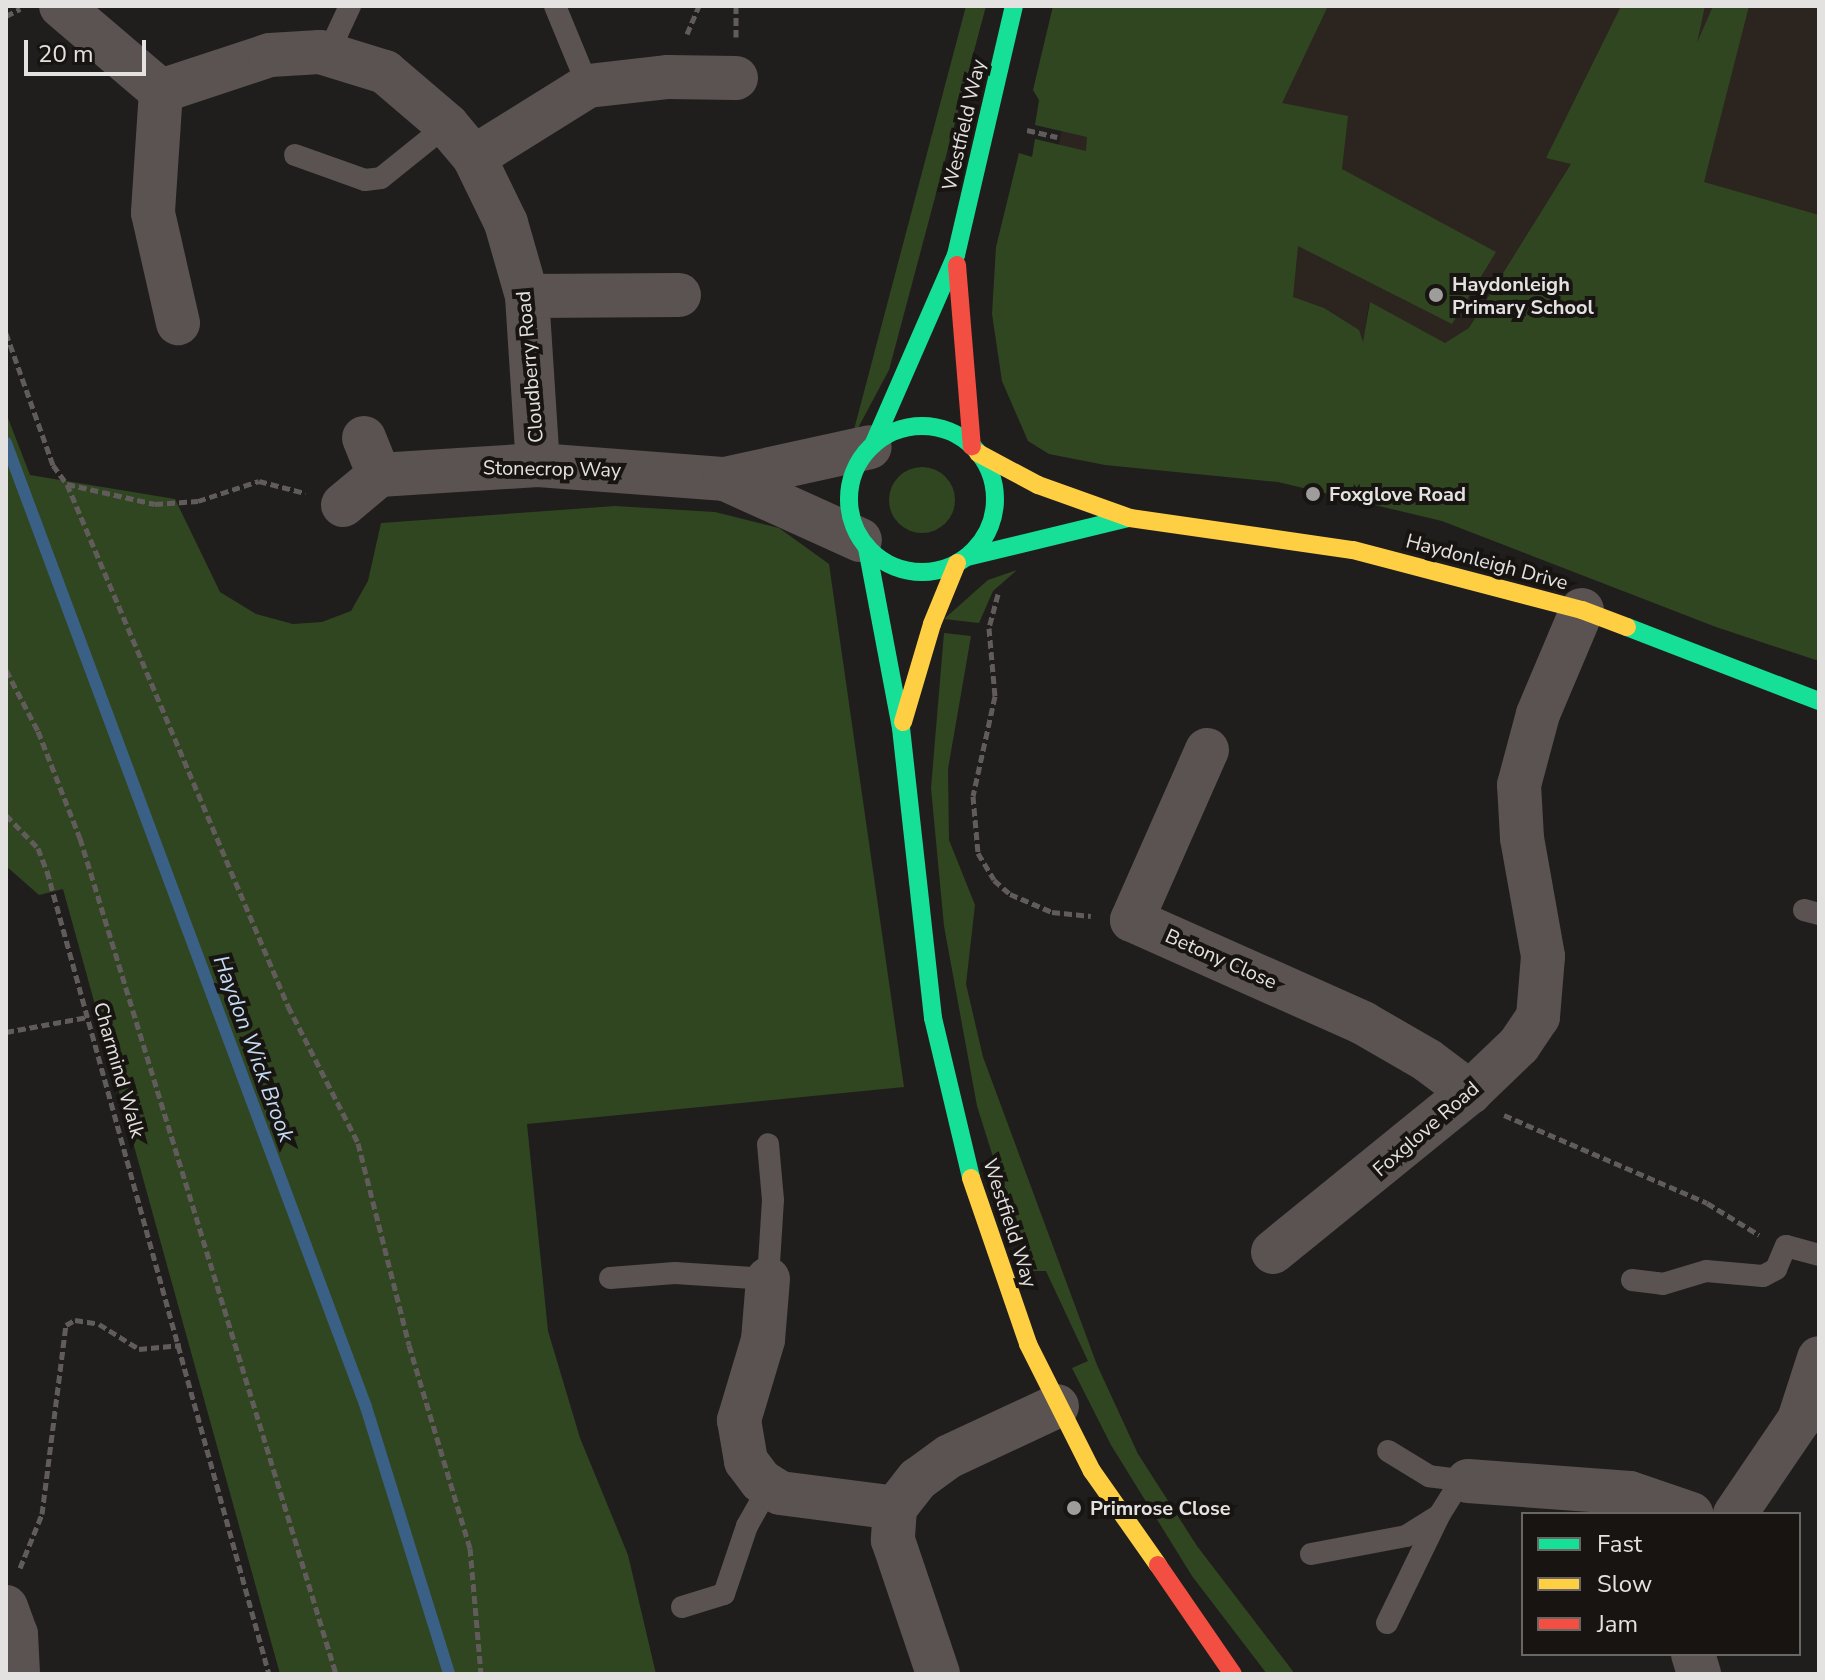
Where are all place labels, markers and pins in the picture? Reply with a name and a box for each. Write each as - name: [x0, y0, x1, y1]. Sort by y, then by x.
- place label: Haydonleigh Primary School: [1452, 272, 1594, 319]
- marker: Haydonleigh Primary School: [1427, 286, 1445, 304]
- place label: Foxglove Road: [1329, 482, 1466, 506]
- marker: Foxglove Road: [1304, 485, 1322, 503]
- place label: Primrose Close: [1090, 1496, 1230, 1520]
- marker: Primrose Close: [1065, 1499, 1083, 1517]

